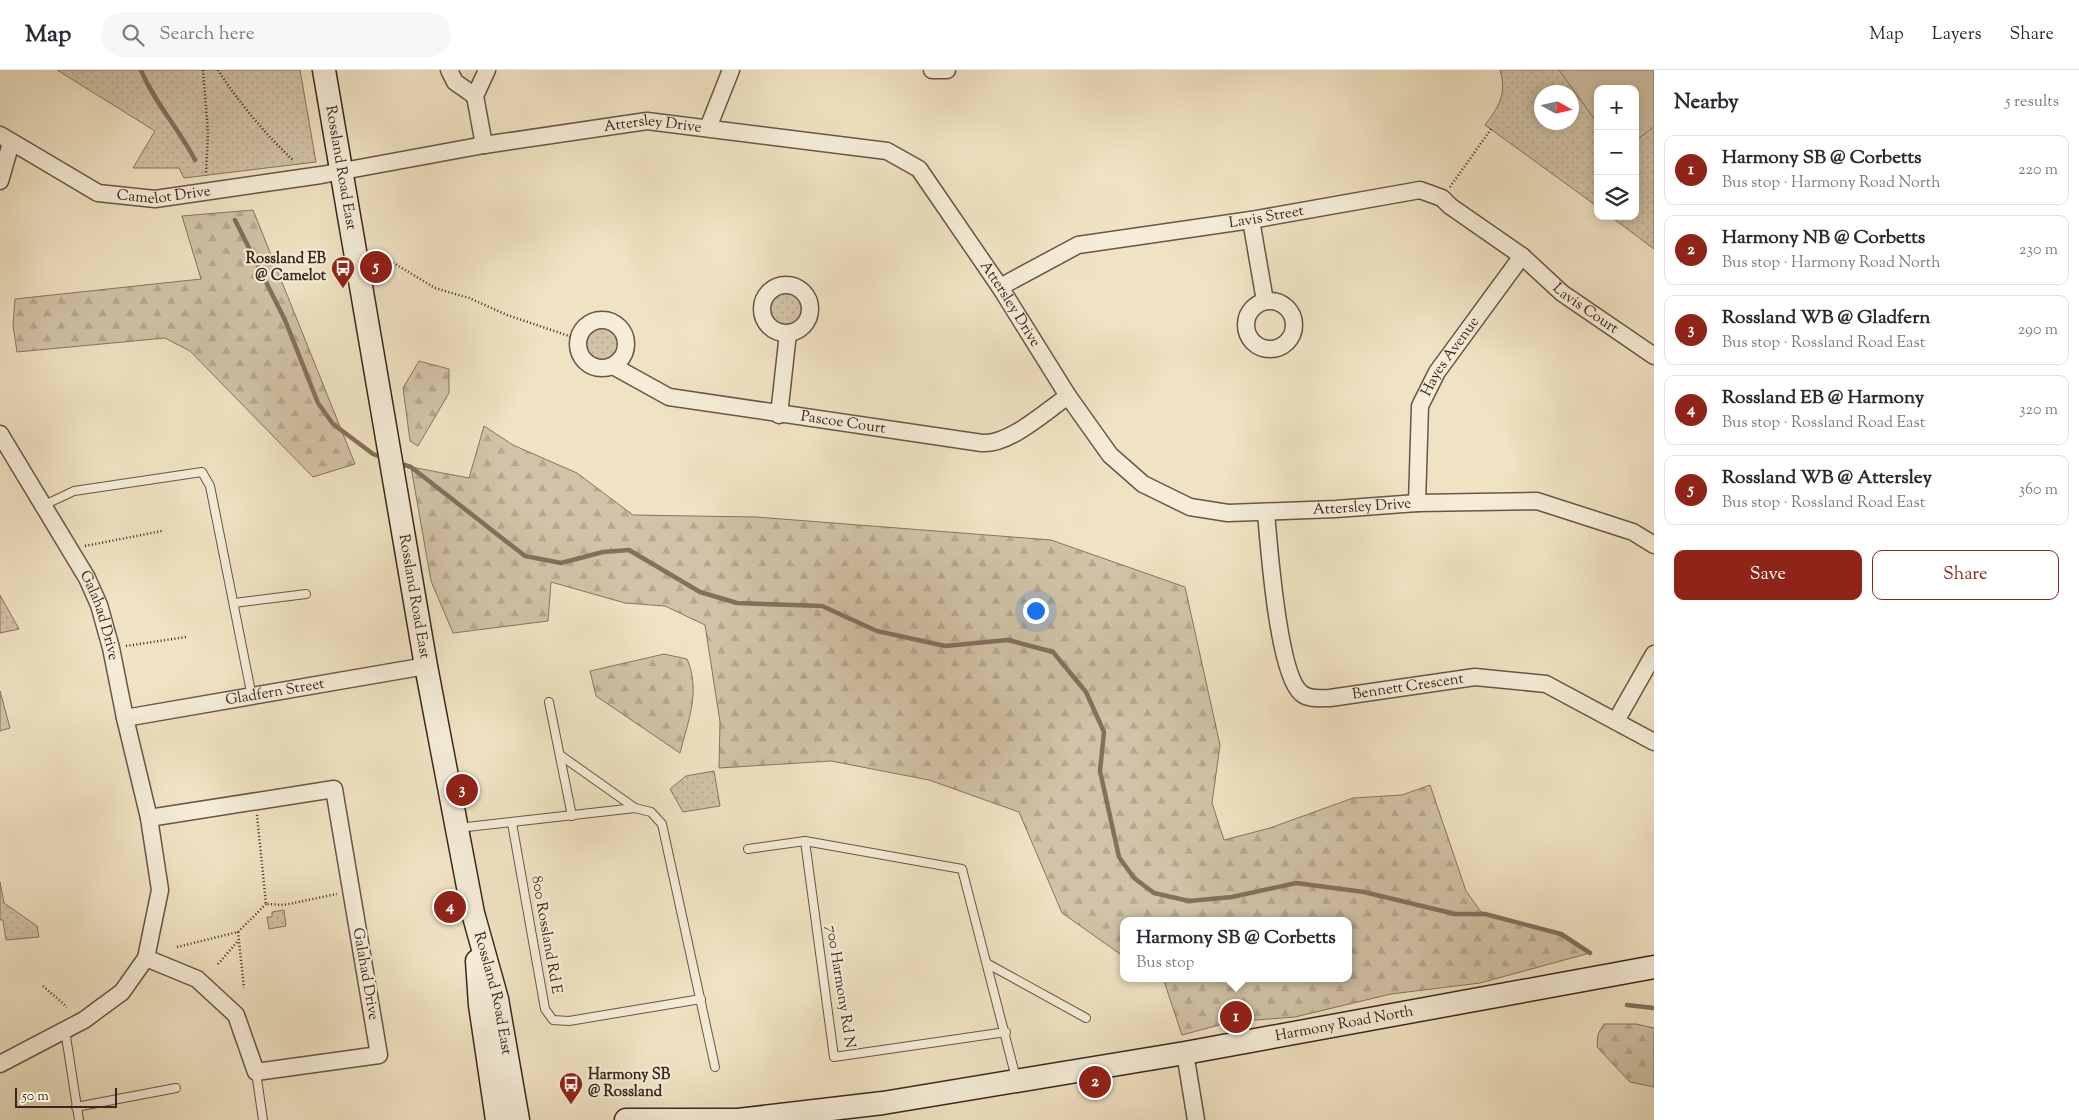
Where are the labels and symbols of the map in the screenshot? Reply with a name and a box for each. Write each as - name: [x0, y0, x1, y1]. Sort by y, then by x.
- north arrow: [1534, 85, 1579, 130]
- street label: Rossland Road East: [320, 104, 362, 231]
- street label: Attersley Drive: [602, 110, 703, 138]
- street label: Camelot Drive: [116, 181, 212, 209]
- street label: Lavis Street: [1227, 200, 1306, 234]
- pin: 5: [360, 248, 392, 286]
- place label: Rossland EB @ Camelot: [246, 249, 327, 287]
- bus stop icon: Rossland EB @ Camelot: [330, 255, 356, 289]
- street label: Attersley Drive: [975, 257, 1045, 351]
- street label: Lavis Court: [1547, 278, 1623, 339]
- street label: Hayes Avenue: [1416, 313, 1484, 400]
- street label: Pascoe Court: [799, 406, 887, 439]
- street label: Attersley Drive: [1313, 493, 1412, 520]
- street label: Rossland Road East: [393, 533, 435, 660]
- street label: Galahad Drive: [74, 567, 124, 662]
- your location: [1023, 598, 1049, 624]
- street label: Bennett Crescent: [1351, 668, 1465, 705]
- street label: Gladfern Street: [224, 673, 326, 711]
- pin: 3: [446, 771, 478, 809]
- street label: 800 Rossland Rd E: [525, 874, 567, 996]
- pin: 4: [434, 888, 466, 926]
- street label: 700 Harmony Rd N: [820, 924, 860, 1050]
- street label: Galahad Drive: [347, 926, 383, 1022]
- street label: Rossland Road East: [468, 929, 517, 1057]
- pin: 1: [1220, 998, 1252, 1036]
- street label: Harmony Road North: [1273, 1001, 1415, 1047]
- pin: 2: [1079, 1063, 1111, 1101]
- place label: Harmony SB @ Rossland: [588, 1065, 671, 1103]
- bus stop icon: Harmony SB @ Rossland: [558, 1071, 584, 1105]
- scale bar: [15, 1085, 118, 1108]

